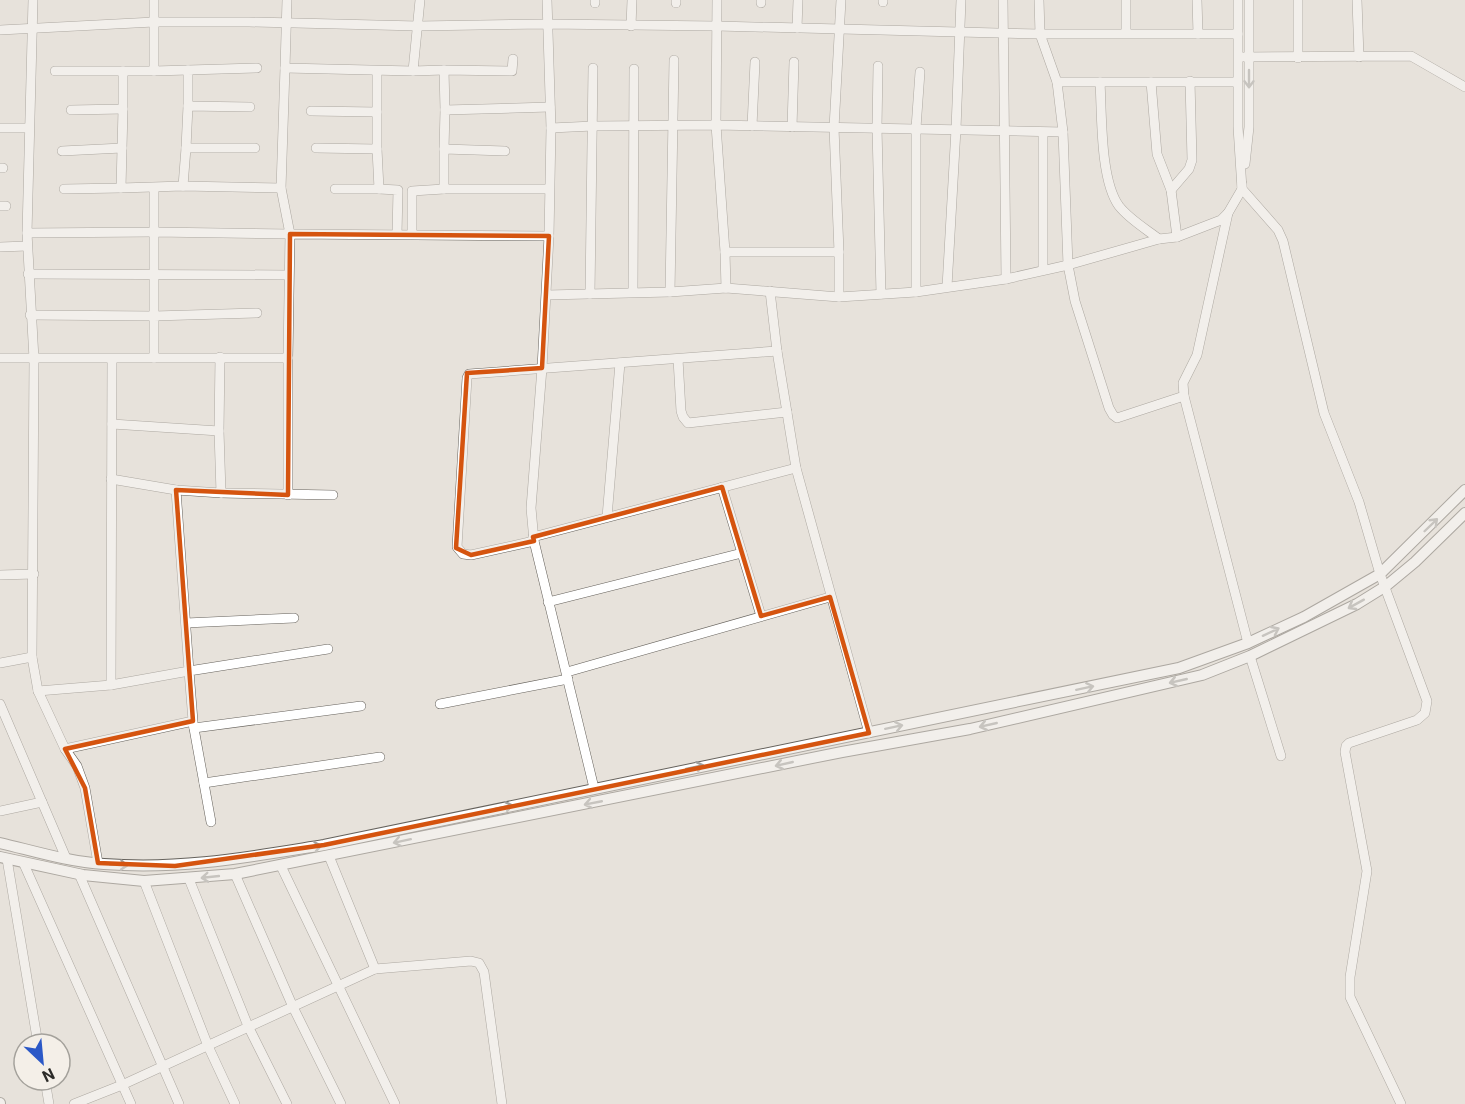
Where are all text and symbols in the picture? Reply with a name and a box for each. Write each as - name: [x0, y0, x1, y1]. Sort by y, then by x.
- one-way arrow: [1243, 69, 1255, 89]
- one-way arrow: [1424, 517, 1439, 532]
- one-way arrow: [1348, 599, 1366, 610]
- one-way arrow: [1261, 626, 1279, 638]
- one-way arrow: [1169, 675, 1188, 687]
- one-way arrow: [1075, 681, 1094, 693]
- one-way arrow: [979, 720, 998, 731]
- one-way arrow: [883, 721, 903, 732]
- one-way arrow: [775, 759, 794, 771]
- one-way arrow: [684, 761, 704, 772]
- one-way arrow: [584, 798, 604, 809]
- one-way arrow: [493, 801, 513, 812]
- one-way arrow: [393, 836, 412, 848]
- one-way arrow: [302, 841, 322, 852]
- one-way arrow: [109, 859, 129, 870]
- one-way arrow: [201, 872, 221, 883]
- north arrow: [12, 1032, 72, 1092]
- text: N: [39, 1064, 58, 1086]

